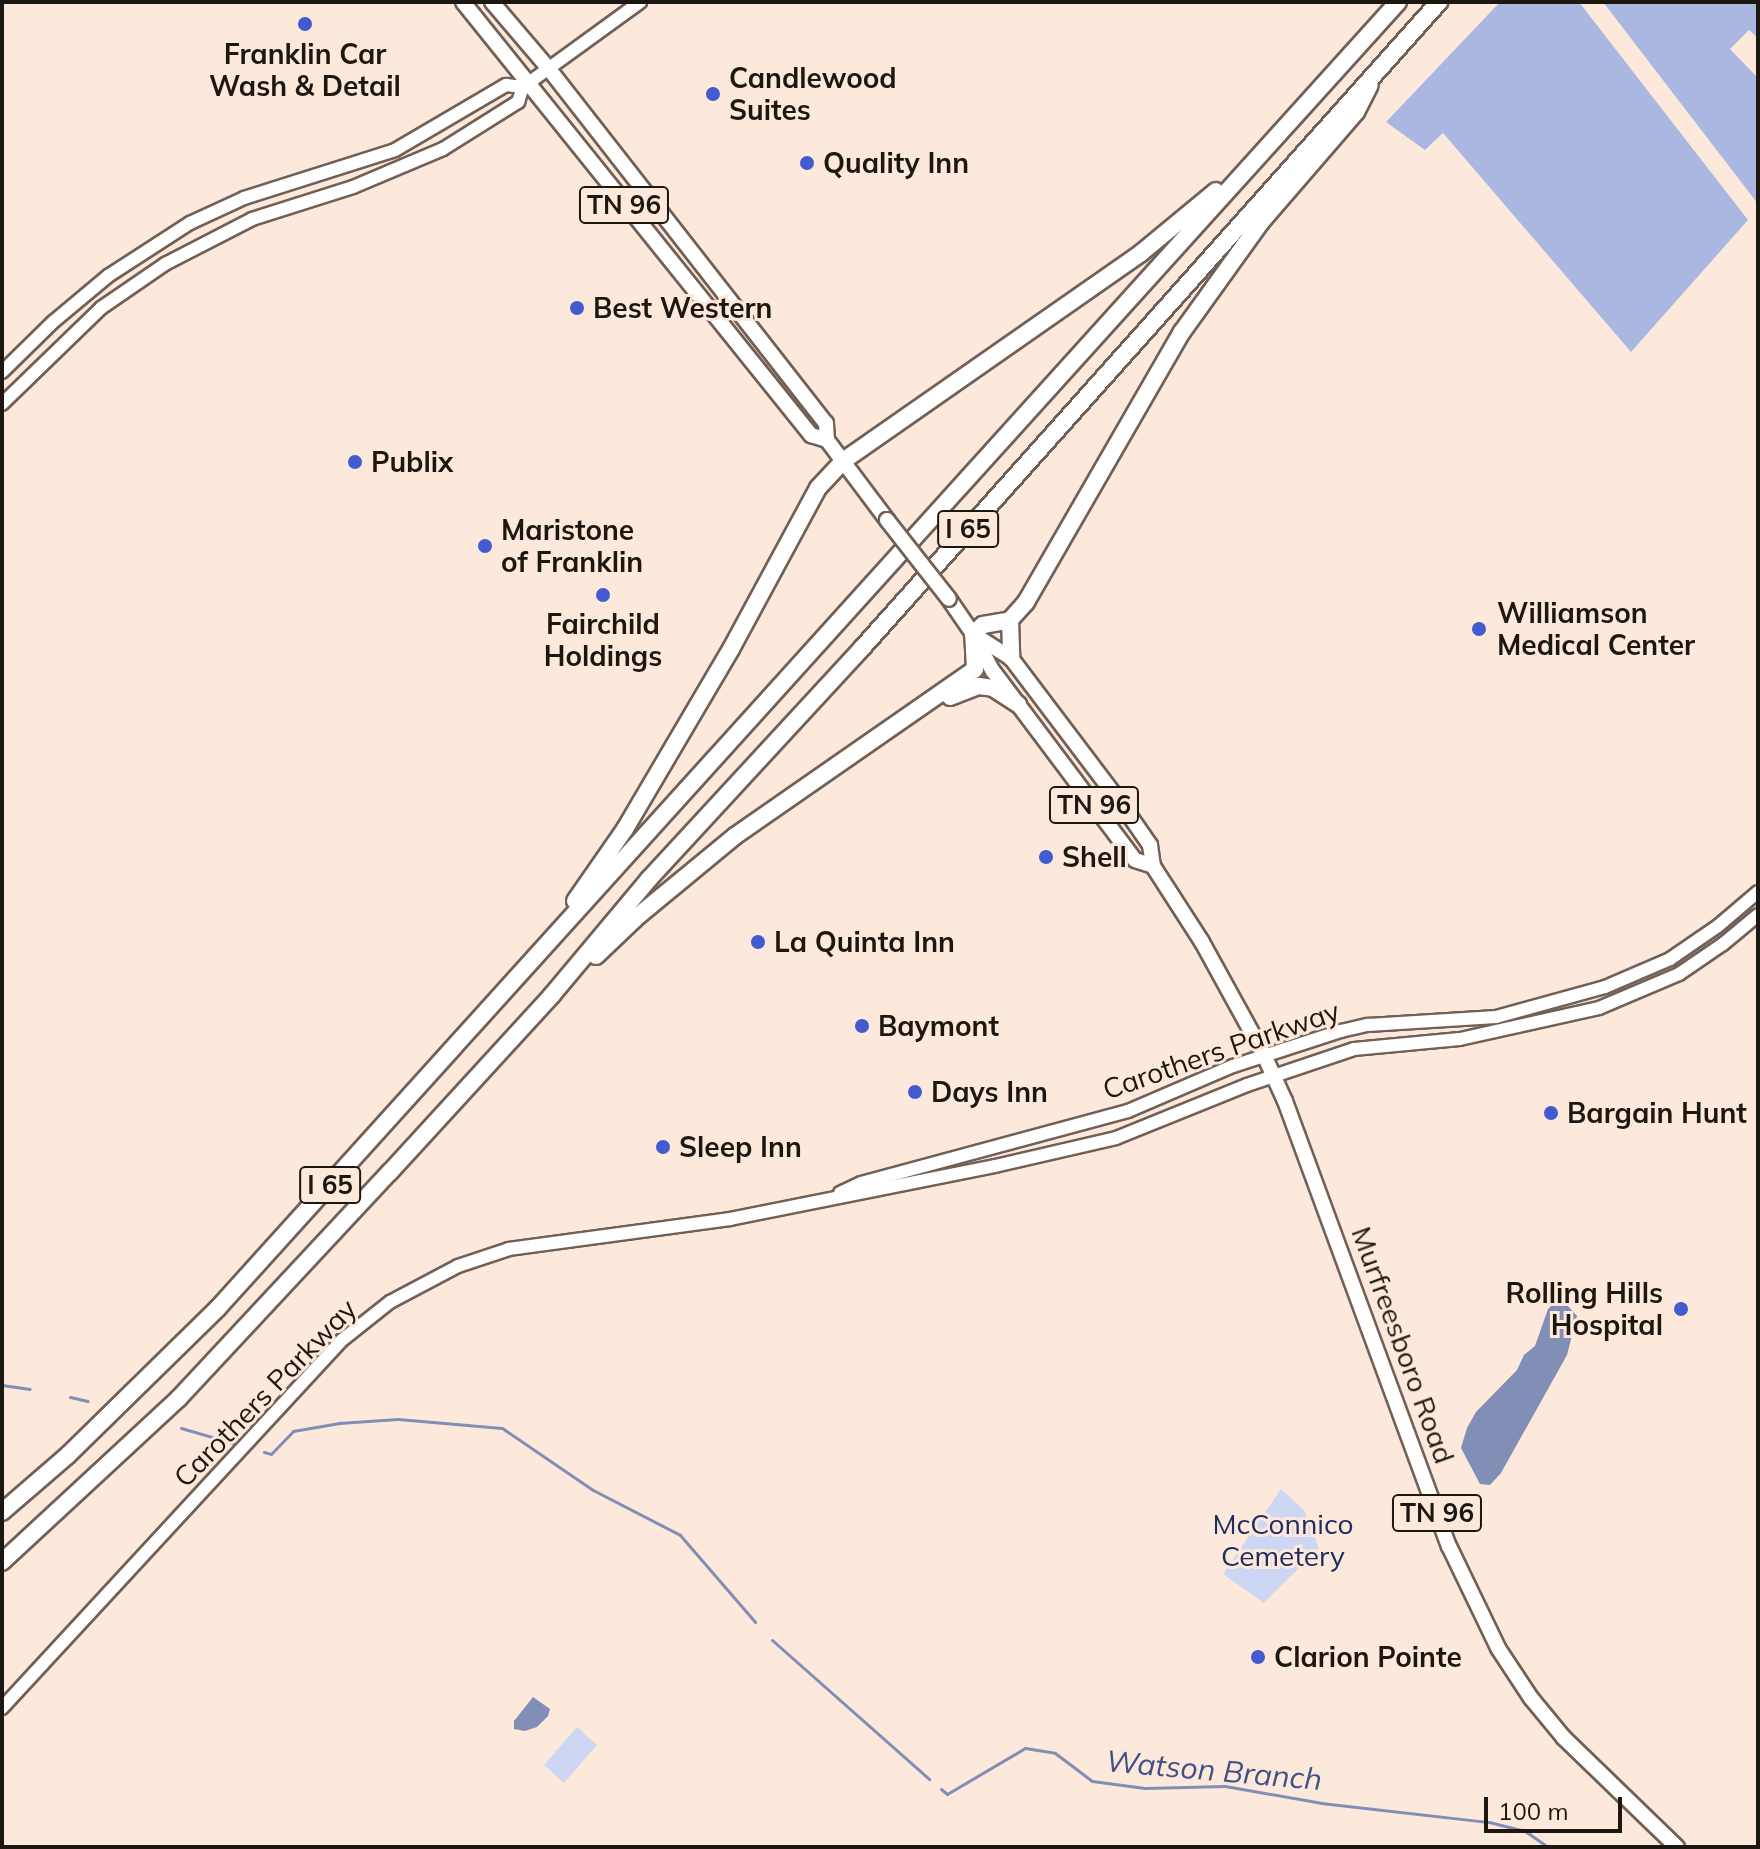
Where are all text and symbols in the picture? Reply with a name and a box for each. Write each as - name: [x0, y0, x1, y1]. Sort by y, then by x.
- marker: Franklin Car Wash & Detail: [296, 15, 314, 33]
- place label: Franklin Car Wash & Detail: [209, 37, 401, 103]
- place label: Candlewood Suites: [729, 61, 897, 127]
- marker: Candlewood Suites: [704, 85, 722, 103]
- place label: Quality Inn: [823, 146, 969, 180]
- marker: Quality Inn: [798, 154, 816, 172]
- road number: TN 96: [578, 183, 670, 227]
- place label: Best Western: [593, 291, 772, 325]
- marker: Best Western: [568, 299, 586, 317]
- place label: Publix: [371, 445, 453, 479]
- marker: Publix: [346, 453, 364, 471]
- road number: I 65: [936, 507, 1000, 551]
- place label: Maristone of Franklin: [501, 513, 643, 579]
- marker: Maristone of Franklin: [476, 537, 494, 555]
- marker: Fairchild Holdings: [594, 586, 612, 604]
- place label: Williamson Medical Center: [1497, 596, 1695, 662]
- place label: Fairchild Holdings: [544, 607, 662, 673]
- marker: Williamson Medical Center: [1468, 618, 1490, 640]
- road number: TN 96: [1048, 783, 1140, 827]
- place label: Shell: [1062, 840, 1127, 874]
- marker: Shell: [1037, 848, 1055, 866]
- place label: La Quinta Inn: [774, 925, 955, 959]
- marker: La Quinta Inn: [749, 933, 767, 951]
- street label: Carothers Parkway: [1098, 994, 1344, 1106]
- place label: Baymont: [878, 1009, 999, 1043]
- marker: Baymont: [853, 1017, 871, 1035]
- place label: Days Inn: [931, 1075, 1048, 1109]
- marker: Days Inn: [906, 1083, 924, 1101]
- place label: Bargain Hunt: [1567, 1096, 1747, 1130]
- marker: Bargain Hunt: [1542, 1104, 1560, 1122]
- place label: Sleep Inn: [679, 1130, 802, 1164]
- marker: Sleep Inn: [654, 1138, 672, 1156]
- road number: I 65: [298, 1163, 362, 1207]
- street label: Murfreesboro Road: [1345, 1222, 1461, 1468]
- place label: Rolling Hills Hospital: [1506, 1276, 1663, 1342]
- street label: Carothers Parkway: [167, 1292, 363, 1494]
- marker: Rolling Hills Hospital: [1670, 1298, 1692, 1320]
- road number: TN 96: [1391, 1491, 1483, 1535]
- park label: McConnico Cemetery: [1212, 1507, 1354, 1573]
- place label: Clarion Pointe: [1274, 1640, 1462, 1674]
- marker: Clarion Pointe: [1249, 1648, 1267, 1666]
- water label: Watson Branch: [1104, 1743, 1324, 1797]
- scale bar: [1488, 1781, 1626, 1831]
- text: 100 m: [1498, 1796, 1569, 1826]

